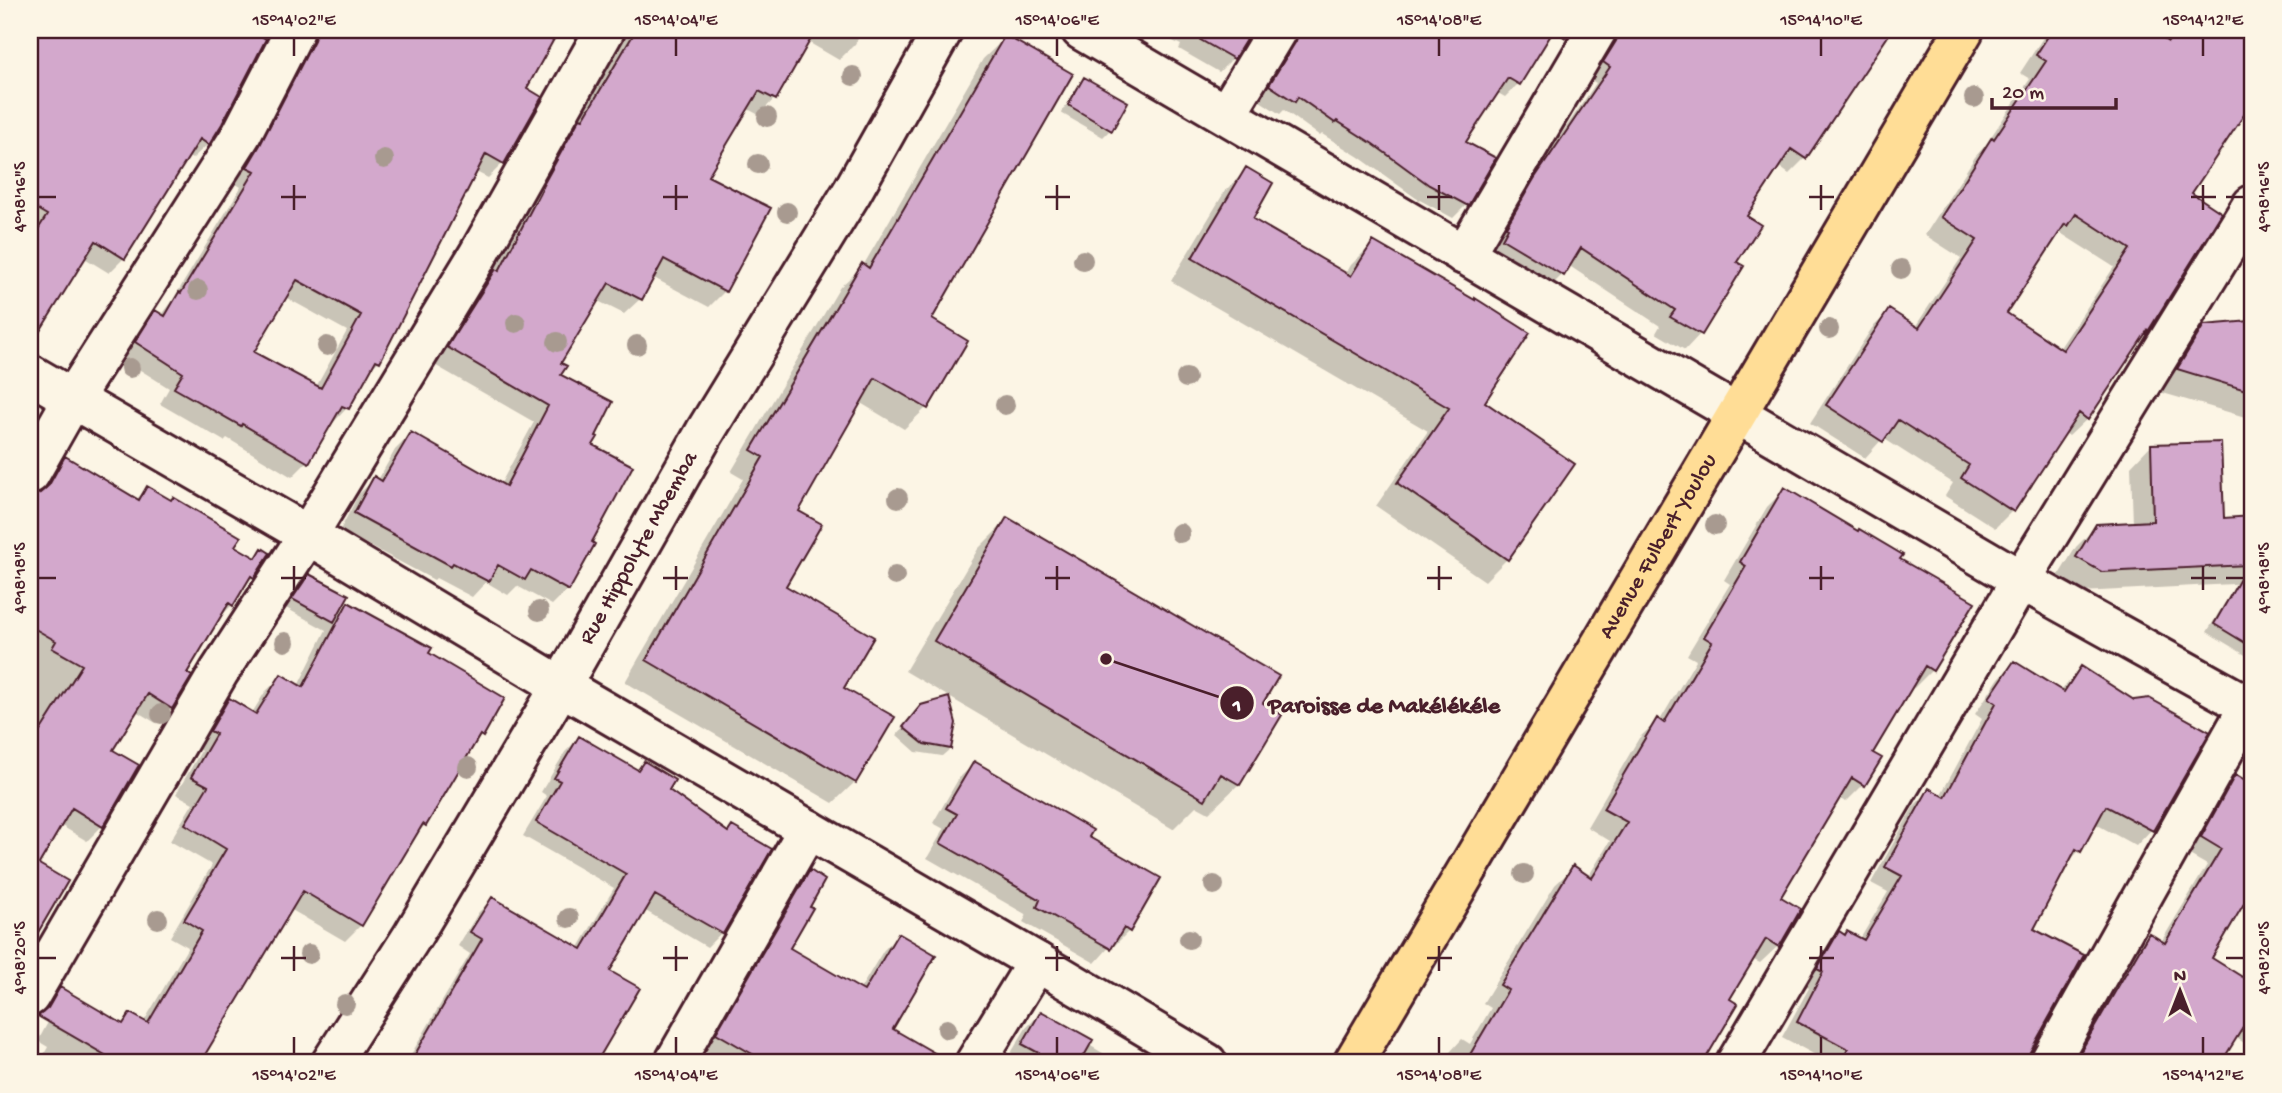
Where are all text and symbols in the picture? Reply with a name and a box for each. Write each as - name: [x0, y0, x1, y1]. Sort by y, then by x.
- text: 15°14'02"E: [252, 11, 336, 32]
- text: 15°14'04"E: [634, 11, 718, 32]
- text: 15°14'06"E: [1014, 11, 1099, 32]
- text: 15°14'08"E: [1396, 11, 1482, 32]
- text: 15°14'10"E: [1779, 11, 1862, 32]
- text: 15°14'12"E: [2162, 11, 2244, 32]
- scale bar: [1992, 66, 2116, 110]
- text: 20 m: [2002, 82, 2044, 107]
- text: 4°18'16"S: [11, 161, 32, 232]
- text: 4°18'16"S: [2255, 161, 2276, 232]
- street label: Rue Hippolyte Mbemba: [574, 446, 705, 649]
- street label: Avenue Fulbert Youlou: [1593, 449, 1724, 644]
- text: 4°18'18"S: [11, 542, 32, 614]
- text: 4°18'18"S: [2255, 542, 2276, 614]
- callout: Paroisse de Makélékéle: [1219, 681, 1514, 726]
- text: Paroisse de Makélékéle: [1266, 693, 1502, 722]
- text: 1: [1232, 695, 1241, 720]
- text: 4°18'20"S: [11, 921, 32, 995]
- text: 4°18'20"S: [2255, 921, 2276, 995]
- north arrow: [2146, 956, 2216, 1026]
- text: N: [2174, 966, 2186, 989]
- text: 15°14'02"E: [252, 1066, 336, 1087]
- text: 15°14'04"E: [634, 1066, 718, 1087]
- text: 15°14'06"E: [1014, 1066, 1099, 1087]
- text: 15°14'08"E: [1396, 1066, 1482, 1087]
- text: 15°14'10"E: [1779, 1066, 1862, 1087]
- text: 15°14'12"E: [2162, 1066, 2244, 1087]

